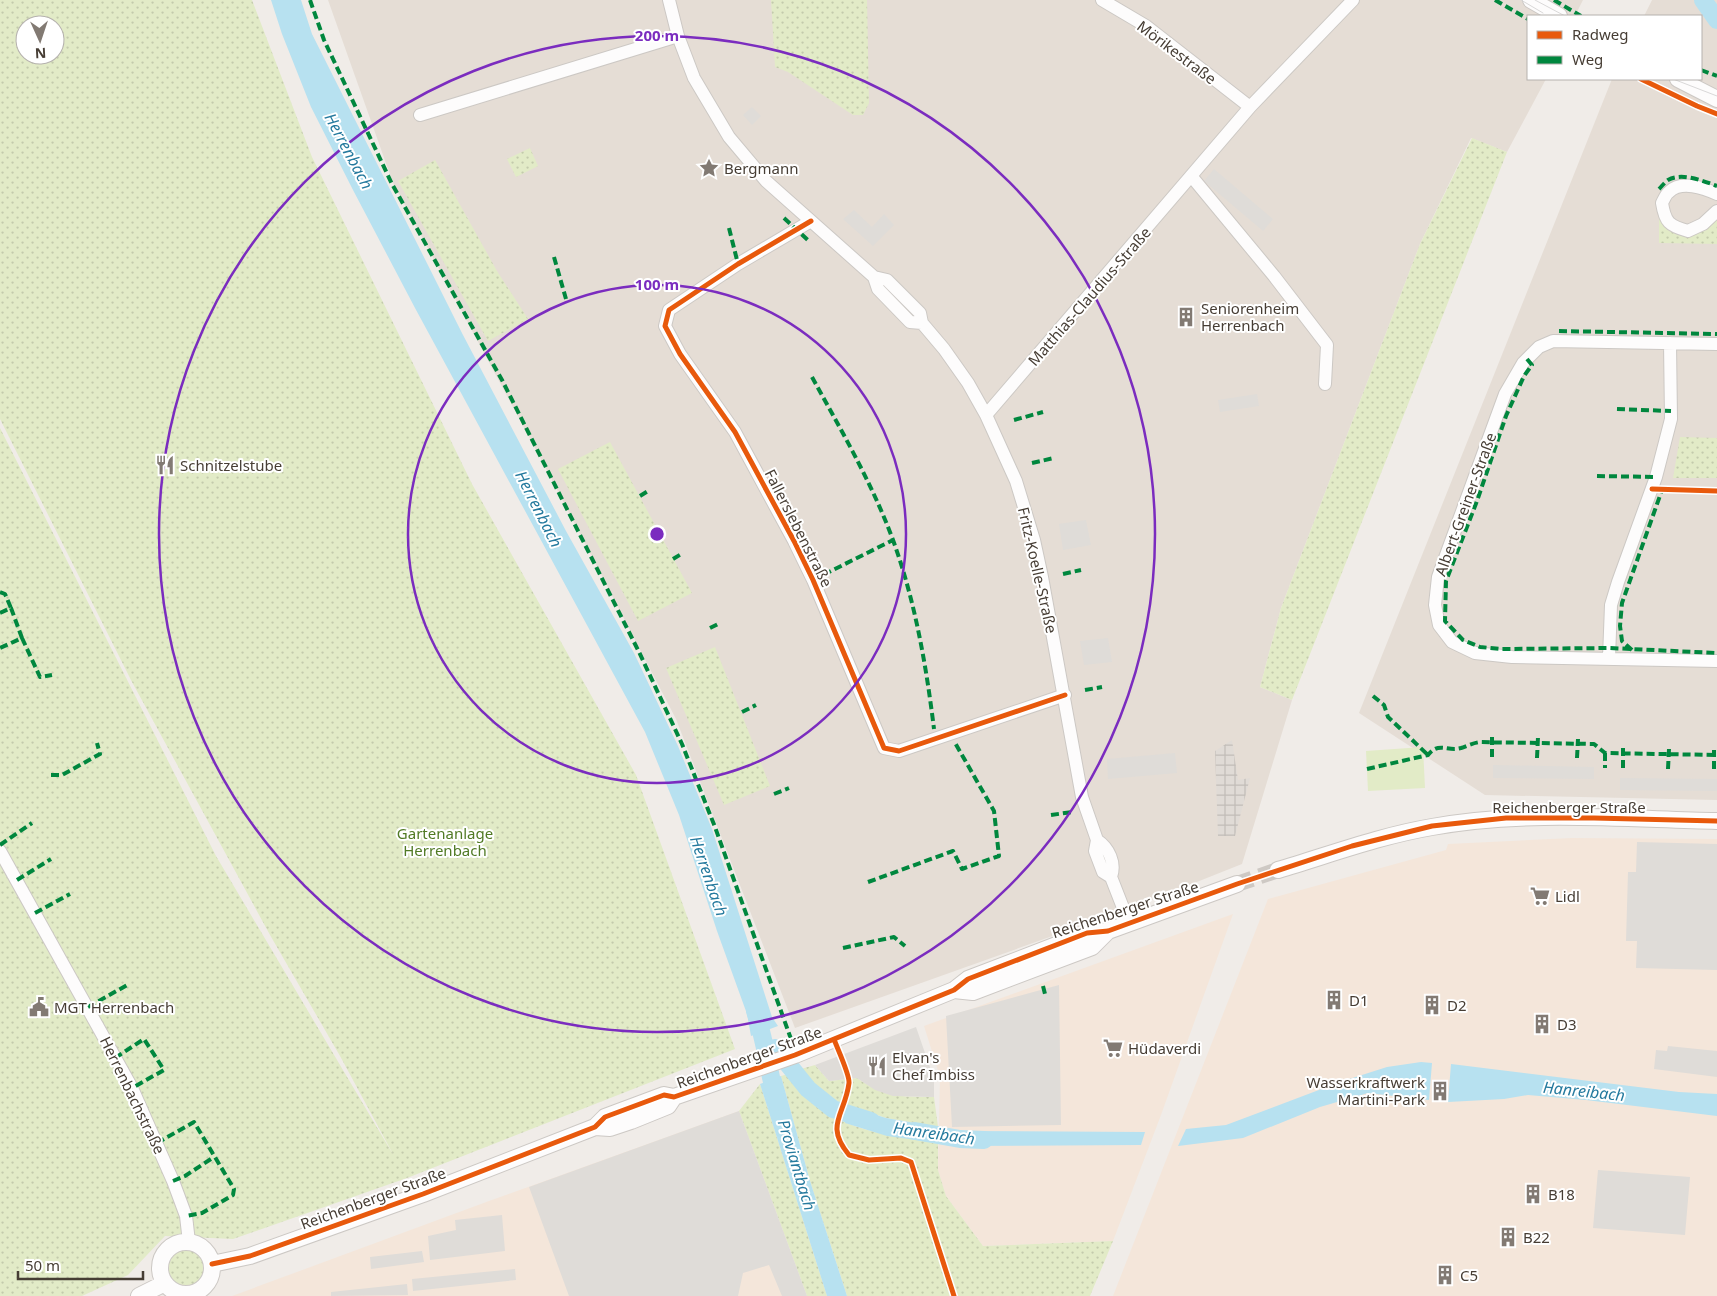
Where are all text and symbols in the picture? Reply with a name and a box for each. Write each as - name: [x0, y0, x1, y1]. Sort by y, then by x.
- north arrow: [15, 15, 65, 65]
- legend: [1527, 15, 1702, 80]
- street label: Mörikestraße: [1133, 16, 1221, 88]
- text: Radweg: [1572, 24, 1628, 44]
- text: 200 m: [635, 25, 679, 45]
- text: N: [35, 44, 47, 63]
- text: Weg: [1572, 49, 1603, 69]
- water label: Herrenbach: [320, 109, 378, 193]
- place icon: Bergmann: [698, 157, 720, 179]
- place label: Bergmann: [724, 158, 798, 178]
- street label: Matthias-Claudius-Straße: [1023, 222, 1155, 370]
- text: 100 m: [635, 274, 679, 294]
- place label: Seniorenheim Herrenbach: [1201, 298, 1299, 335]
- building icon: Seniorenheim Herrenbach: [1175, 306, 1197, 328]
- street label: Albert-Greiner-Straße: [1430, 429, 1500, 579]
- restaurant icon: Schnitzelstube: [154, 454, 176, 476]
- place label: Schnitzelstube: [180, 455, 282, 475]
- street label: Fallerslebenstraße: [761, 466, 837, 590]
- water label: Herrenbach: [510, 467, 568, 551]
- street label: Fritz-Koelle-Straße: [1014, 505, 1062, 635]
- centre of rings: [648, 525, 666, 543]
- street label: Reichenberger Straße: [1492, 797, 1646, 817]
- park label: Gartenanlage Herrenbach: [397, 823, 493, 860]
- water label: Herrenbach: [685, 833, 733, 919]
- street label: Reichenberger Straße: [1049, 876, 1201, 942]
- supermarket icon: Lidl: [1529, 885, 1551, 907]
- place label: Lidl: [1555, 886, 1580, 906]
- building icon: D1: [1323, 989, 1345, 1011]
- place label: D1: [1349, 990, 1369, 1010]
- building icon: D2: [1421, 994, 1443, 1016]
- place label: D2: [1447, 995, 1467, 1015]
- public building icon: MGT Herrenbach: [28, 996, 50, 1018]
- place label: MGT Herrenbach: [54, 997, 174, 1017]
- building icon: D3: [1531, 1013, 1553, 1035]
- place label: D3: [1557, 1014, 1577, 1034]
- street label: Reichenberger Straße: [674, 1021, 824, 1093]
- street label: Herrenbachstraße: [96, 1033, 170, 1157]
- supermarket icon: Hüdaverdi: [1102, 1037, 1124, 1059]
- place label: Hüdaverdi: [1128, 1038, 1201, 1058]
- place label: Elvan's Chef Imbiss: [892, 1047, 975, 1084]
- restaurant icon: Elvan's Chef Imbiss: [866, 1055, 888, 1077]
- place label: Wasserkraftwerk Martini-Park: [1307, 1072, 1425, 1109]
- water label: Hanreibach: [1542, 1076, 1626, 1106]
- building icon: Wasserkraftwerk Martini-Park: [1429, 1080, 1451, 1102]
- water label: Hanreibach: [892, 1116, 976, 1150]
- water label: Proviantbach: [773, 1117, 821, 1213]
- street label: Reichenberger Straße: [298, 1162, 448, 1234]
- building icon: B18: [1522, 1183, 1544, 1205]
- place label: B18: [1548, 1184, 1575, 1204]
- building icon: B22: [1497, 1226, 1519, 1248]
- place label: B22: [1523, 1227, 1550, 1247]
- scale bar: [18, 1248, 142, 1280]
- text: 50 m: [25, 1255, 60, 1275]
- building icon: C5: [1434, 1264, 1456, 1286]
- place label: C5: [1460, 1265, 1478, 1285]

